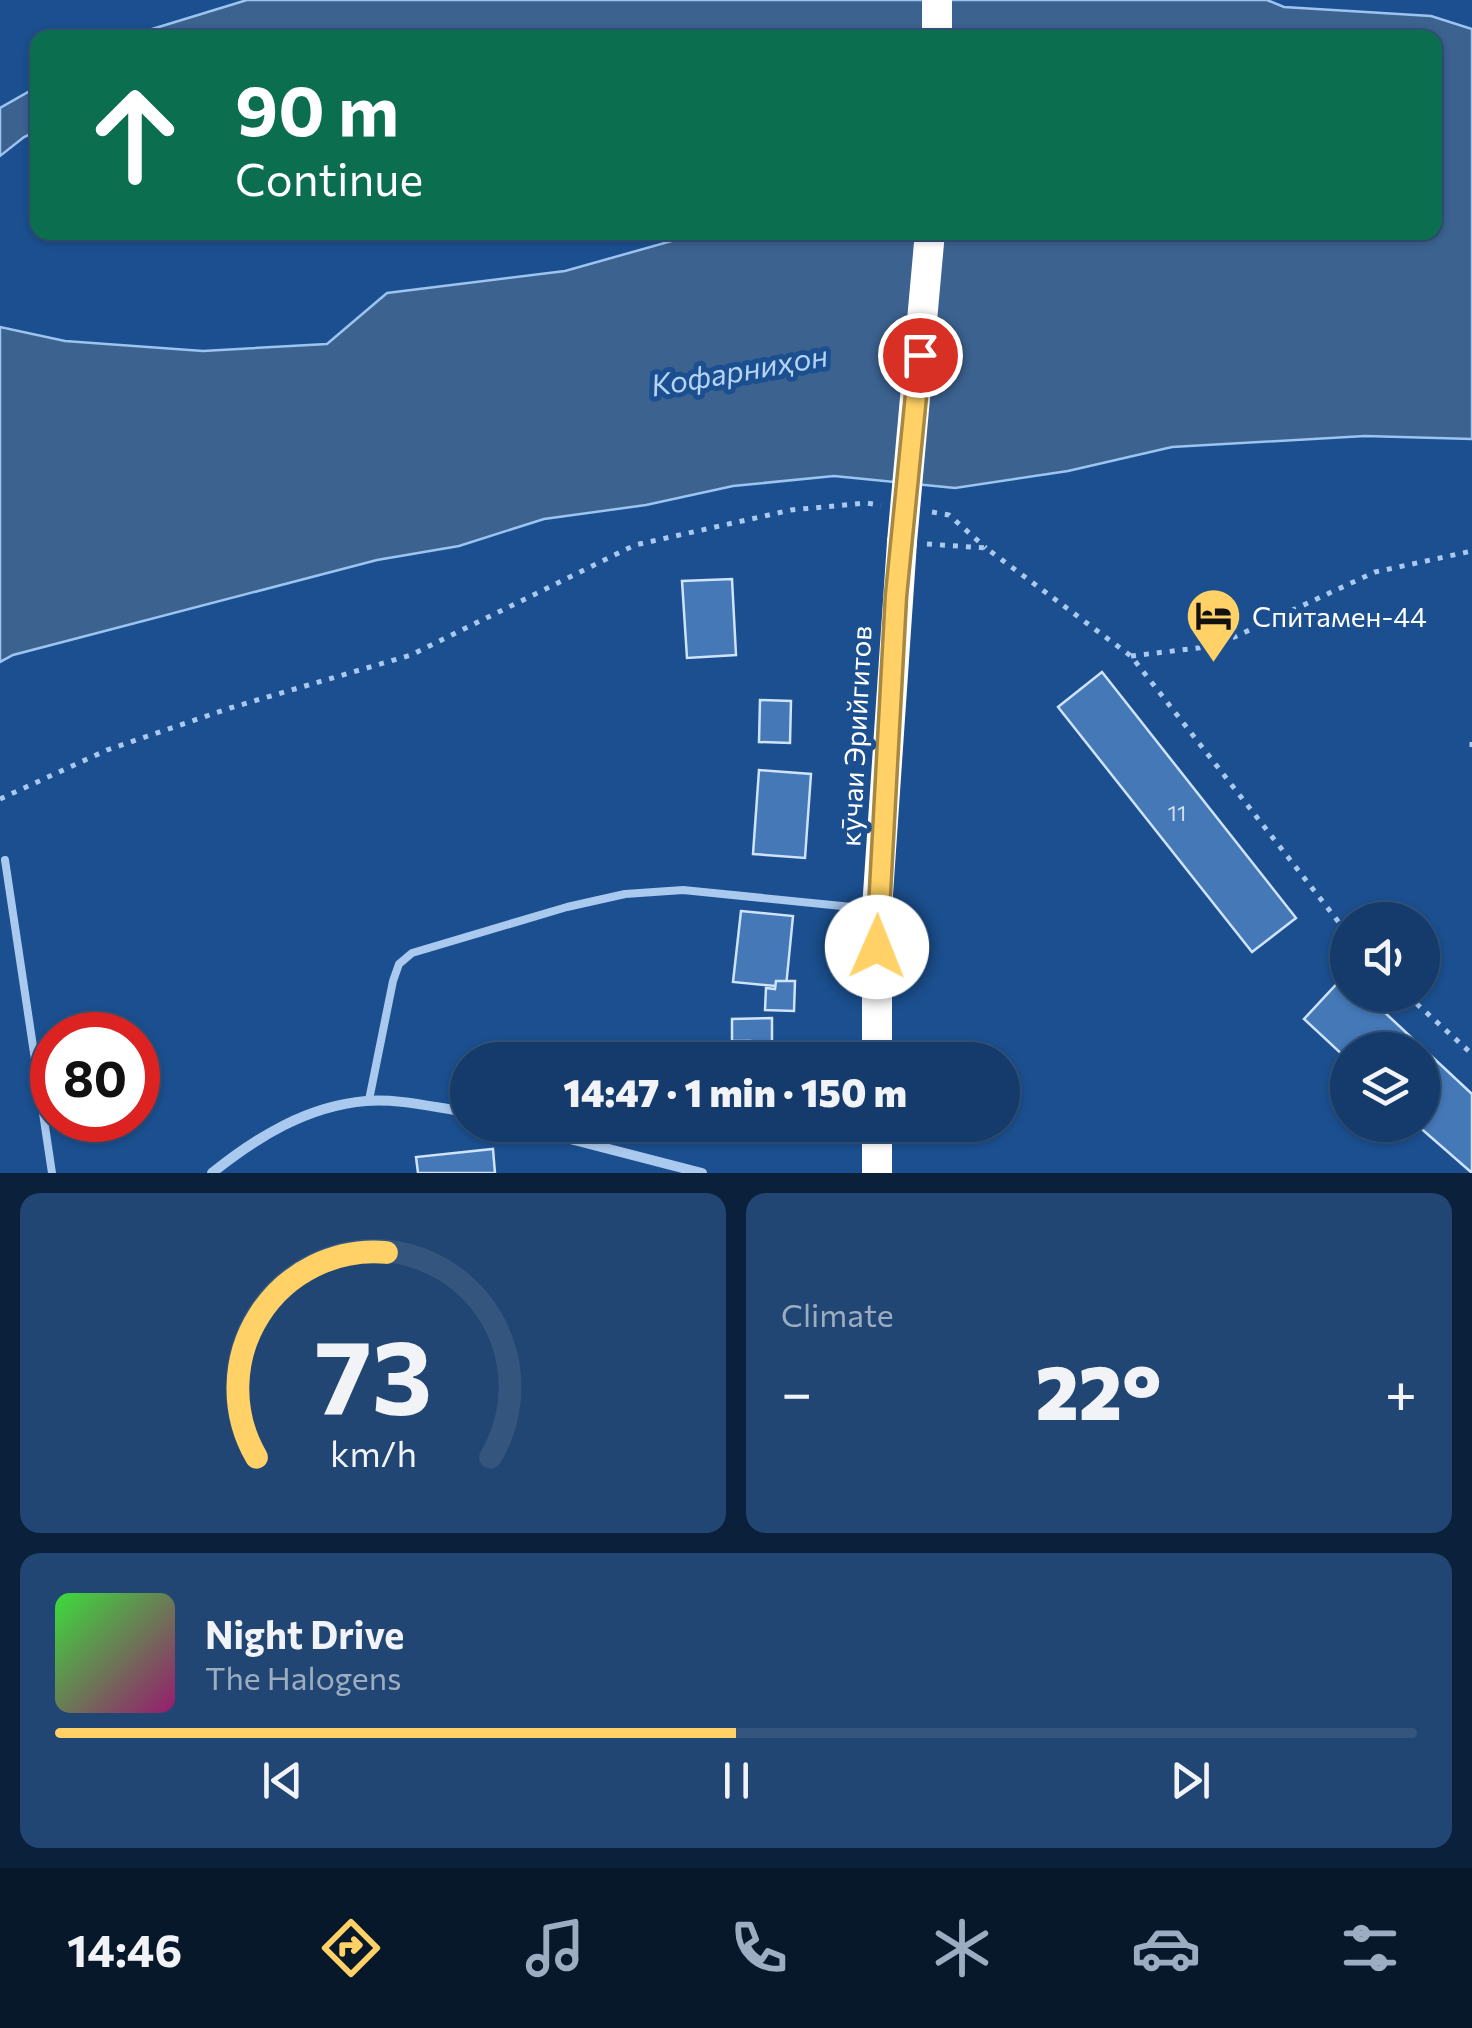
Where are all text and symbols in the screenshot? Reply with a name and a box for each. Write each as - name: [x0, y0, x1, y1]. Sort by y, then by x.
- text: 90 m: [235, 65, 399, 150]
- icon: ahead: [70, 70, 200, 200]
- text: Continue: [235, 150, 423, 205]
- pin: [878, 313, 963, 398]
- icon: arrive: [893, 328, 948, 383]
- water label: Кофарниҳон: [648, 335, 830, 403]
- hotel icon: Спитамен-44: [1183, 586, 1243, 665]
- place label: Спитамен-44: [1252, 599, 1427, 633]
- street label: кӯчаи Эрийгитов: [832, 625, 878, 847]
- house number: 11: [1168, 799, 1186, 826]
- position arrow: [825, 895, 929, 999]
- map controls: [1330, 902, 1440, 1142]
- button: sound: [1330, 902, 1440, 1012]
- speed limit sign: 80: [30, 1012, 160, 1142]
- button: layers: [1330, 1032, 1440, 1142]
- text: 14:47 · 1 min · 150 m: [563, 1068, 907, 1115]
- text: Climate: [781, 1294, 894, 1334]
- text: 73: [314, 1309, 432, 1436]
- text: 22°: [1035, 1344, 1162, 1435]
- text: −: [781, 1357, 812, 1424]
- text: +: [1385, 1357, 1417, 1424]
- text: km/h: [330, 1431, 416, 1474]
- text: Night Drive: [205, 1610, 404, 1657]
- text: The Halogens: [205, 1657, 402, 1697]
- icon: previous: [255, 1753, 310, 1808]
- icon: pause: [709, 1753, 764, 1808]
- icon: next: [1163, 1753, 1218, 1808]
- icon: directions: [316, 1913, 386, 1983]
- icon: music: [520, 1913, 590, 1983]
- icon: phone: [724, 1913, 794, 1983]
- icon: climate: [927, 1913, 997, 1983]
- icon: car: [1131, 1913, 1201, 1983]
- icon: filters: [1335, 1913, 1405, 1983]
- text: 14:46: [67, 1921, 182, 1976]

